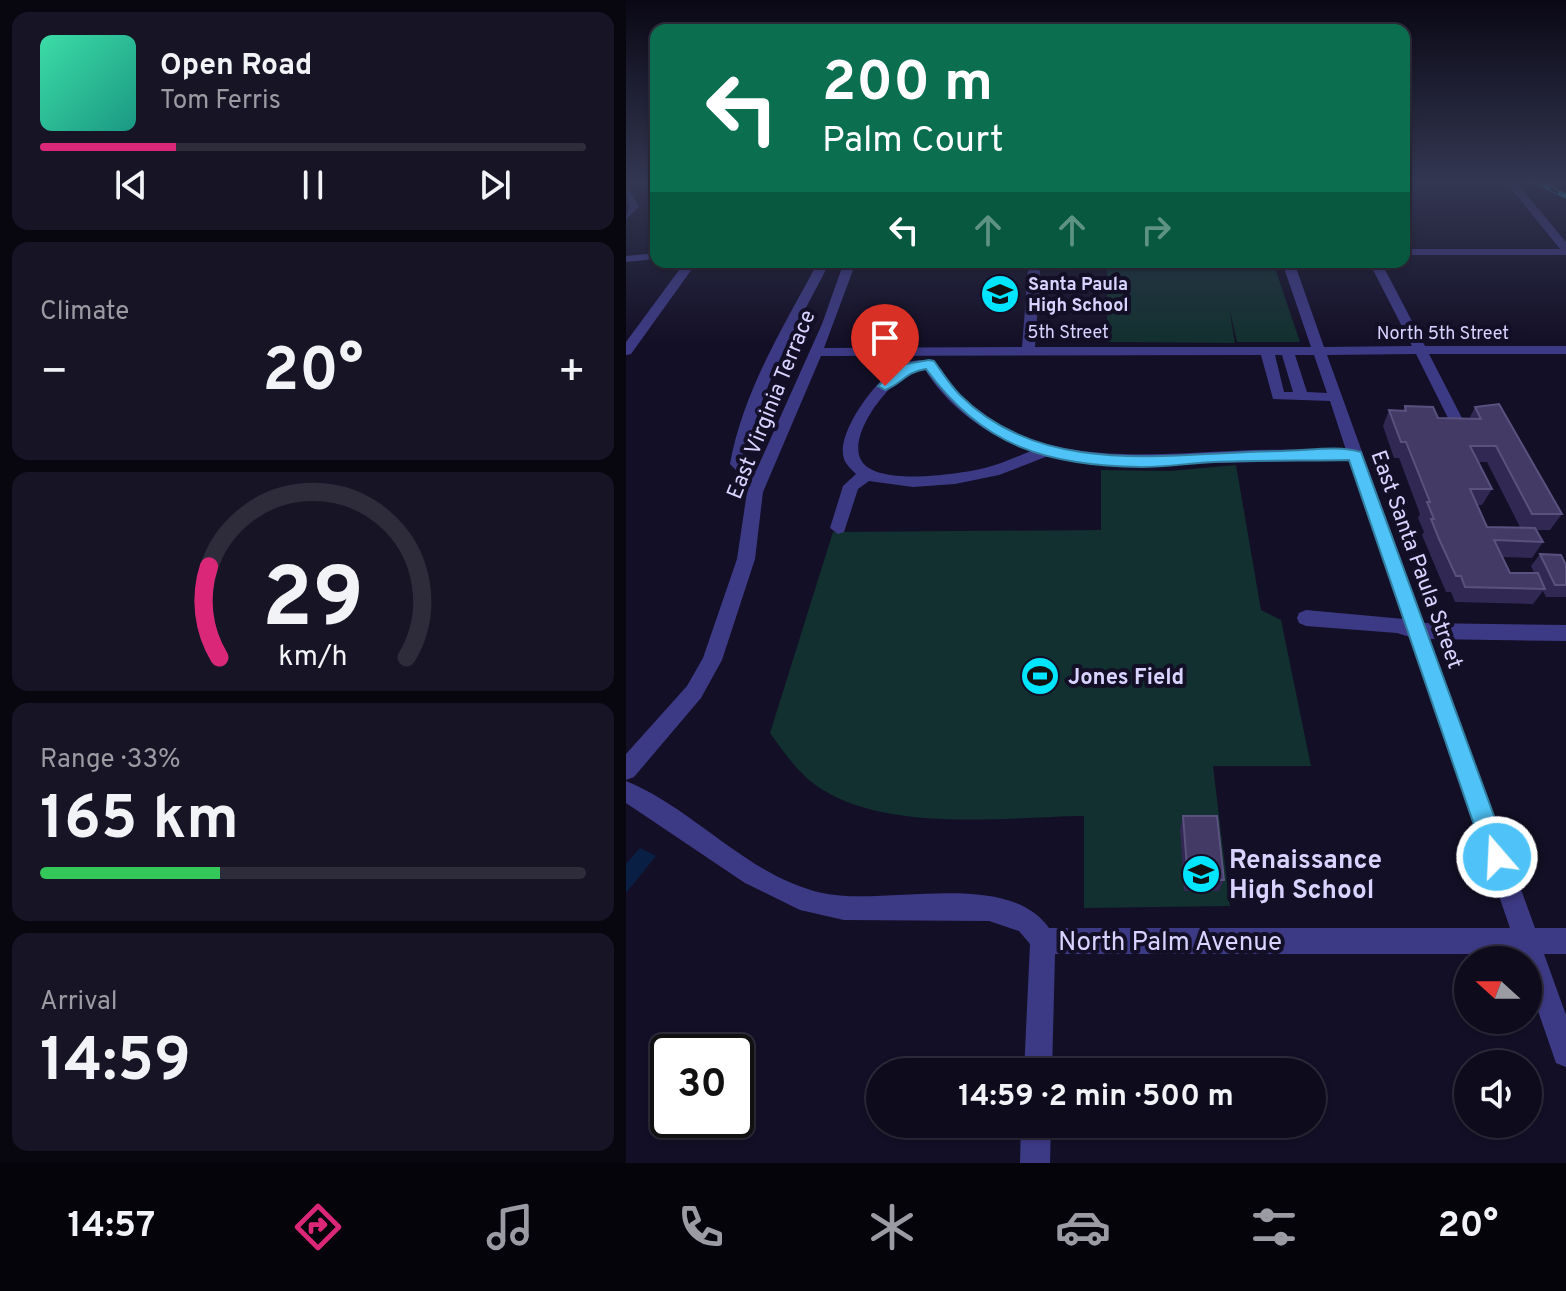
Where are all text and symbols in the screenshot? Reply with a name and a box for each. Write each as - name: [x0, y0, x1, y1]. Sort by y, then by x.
- text: Open Road: [160, 48, 312, 85]
- text: 200 m: [822, 50, 993, 120]
- icon: left: [690, 56, 794, 160]
- text: Tom Ferris: [160, 85, 281, 118]
- text: Palm Court: [822, 119, 1004, 165]
- icon: previous: [109, 163, 153, 207]
- icon: pause: [291, 163, 335, 207]
- icon: next: [473, 163, 517, 207]
- icon: left: [882, 208, 926, 252]
- icon: ahead: [966, 208, 1010, 252]
- icon: ahead: [1050, 208, 1094, 252]
- icon: right: [1134, 208, 1178, 252]
- school or university icon: Santa Paula High School: [979, 273, 1021, 315]
- place label: Santa Paula High School: [1028, 274, 1129, 318]
- text: Climate: [40, 296, 129, 329]
- pin: [851, 304, 919, 386]
- street label: East Virginia Terrace: [722, 306, 823, 503]
- icon: arrive: [863, 316, 907, 360]
- street label: 5th Street: [1027, 322, 1109, 345]
- street label: North 5th Street: [1377, 323, 1509, 346]
- text: 20°: [262, 336, 364, 412]
- text: −: [40, 346, 68, 402]
- text: +: [558, 346, 586, 402]
- street label: East Santa Paula Street: [1364, 447, 1468, 673]
- text: 29: [262, 550, 364, 655]
- text: km/h: [278, 640, 348, 676]
- sports icon: Jones Field: [1019, 655, 1061, 697]
- place label: Jones Field: [1068, 665, 1184, 692]
- text: Range · 33%: [40, 744, 181, 777]
- text: 165 km: [40, 784, 239, 860]
- position arrow: [1455, 815, 1539, 899]
- place label: Renaissance High School: [1229, 845, 1382, 908]
- school or university icon: Renaissance High School: [1180, 853, 1222, 895]
- street label: North Palm Avenue: [1058, 927, 1282, 960]
- north arrow: [1454, 946, 1542, 1034]
- map controls: [1454, 946, 1542, 1138]
- text: Arrival: [40, 986, 118, 1019]
- text: 14:59: [40, 1026, 191, 1102]
- speed limit sign: 30: [650, 1034, 754, 1138]
- button: sound: [1454, 1050, 1542, 1138]
- text: 14:59 · 2 min · 500 m: [958, 1079, 1234, 1116]
- icon: directions: [290, 1199, 346, 1255]
- icon: music: [482, 1199, 538, 1255]
- icon: phone: [673, 1199, 729, 1255]
- icon: climate: [864, 1199, 920, 1255]
- icon: car: [1055, 1199, 1111, 1255]
- icon: filters: [1246, 1199, 1302, 1255]
- text: 14:57: [68, 1204, 155, 1250]
- text: 20°: [1438, 1204, 1498, 1250]

